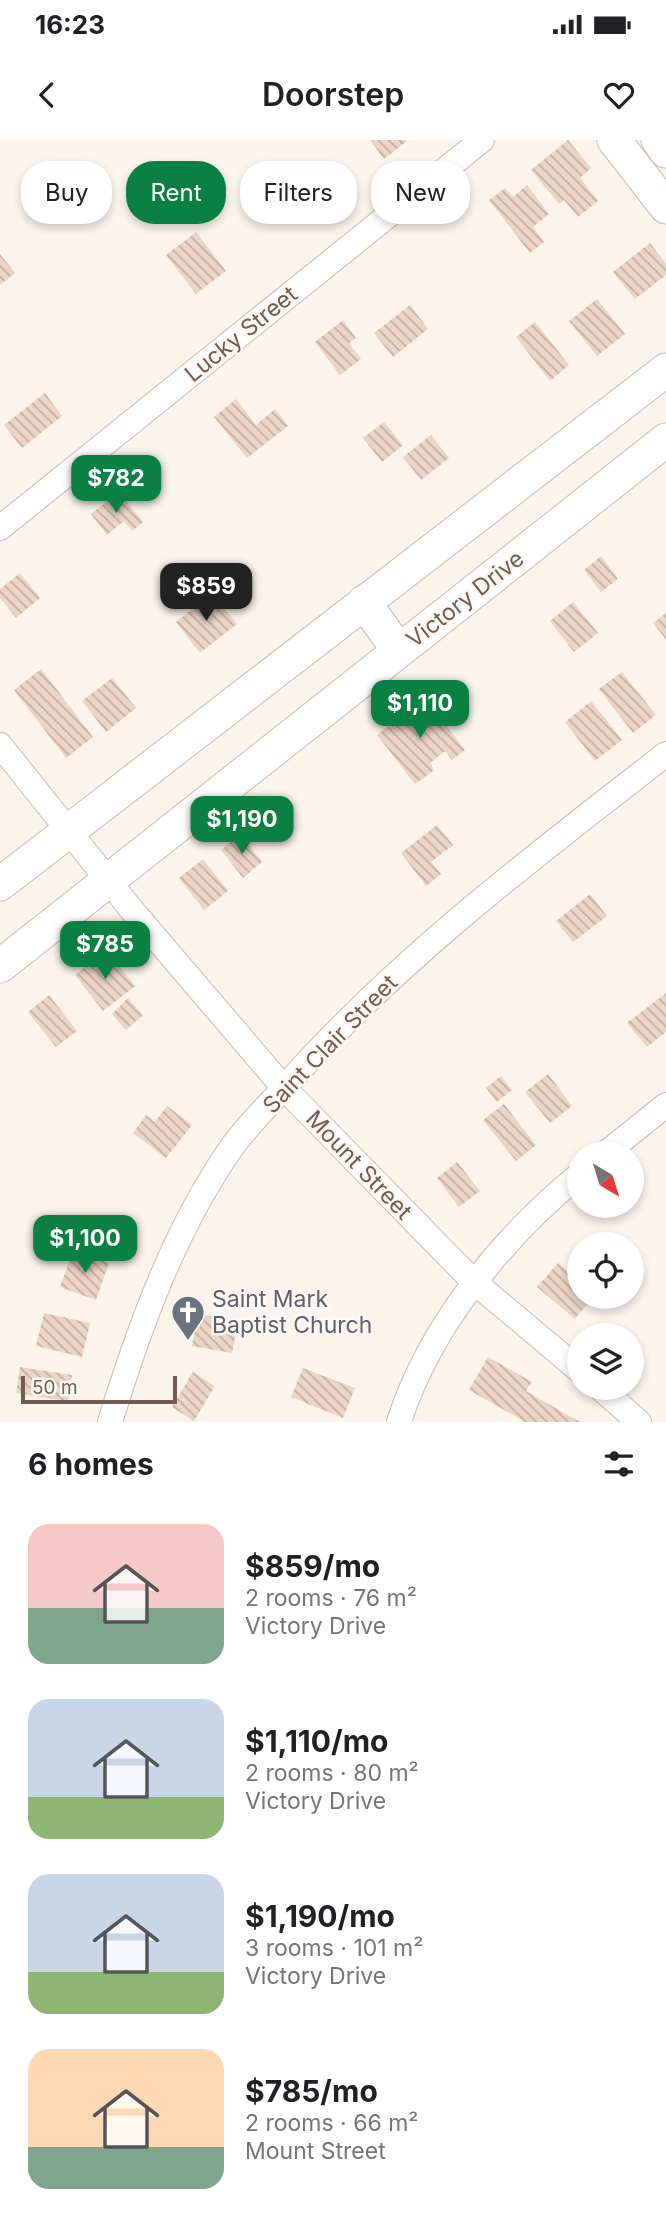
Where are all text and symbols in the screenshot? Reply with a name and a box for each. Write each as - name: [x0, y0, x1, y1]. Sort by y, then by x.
- text: 16:23: [35, 9, 105, 40]
- text: Doorstep: [262, 75, 404, 114]
- icon: back: [28, 76, 66, 114]
- icon: heart: [600, 76, 638, 114]
- chip: Buy: [21, 161, 112, 224]
- chip: Rent: [126, 161, 226, 224]
- chip: Filters: [240, 161, 357, 224]
- chip: New: [371, 161, 470, 224]
- street label: Lucky Street: [179, 280, 303, 388]
- pin: $782: [75, 456, 157, 515]
- text: $782: [87, 464, 145, 492]
- street label: Victory Drive: [401, 545, 529, 653]
- pin: $859: [165, 564, 247, 623]
- text: $859: [176, 572, 236, 600]
- pin: $1,110: [363, 680, 477, 740]
- text: $1,110: [387, 689, 453, 717]
- pin: $1,190: [185, 796, 299, 856]
- text: $1,190: [207, 805, 277, 833]
- pin: $785: [64, 922, 146, 981]
- text: $785: [76, 930, 134, 958]
- street label: Saint Clair Street: [257, 969, 404, 1119]
- street label: Mount Street: [300, 1105, 418, 1226]
- north arrow: [567, 1141, 644, 1218]
- map controls: [567, 1141, 644, 1400]
- pin: $1,100: [28, 1216, 142, 1275]
- text: $1,100: [49, 1224, 121, 1252]
- button: locate: [567, 1232, 644, 1309]
- place label: Saint Mark Baptist Church: [212, 1285, 372, 1339]
- church icon: Saint Mark Baptist Church: [169, 1293, 207, 1342]
- button: layers: [567, 1323, 644, 1400]
- scale bar: [21, 1373, 177, 1405]
- text: 50 m: [32, 1376, 78, 1399]
- icon: filters: [600, 1445, 638, 1483]
- text: 6 homes: [28, 1446, 154, 1482]
- text: $859/mo: [245, 1548, 380, 1584]
- icon: home: [84, 1552, 168, 1636]
- text: 2 rooms · 76 m²: [245, 1584, 417, 1612]
- text: Victory Drive: [245, 1612, 386, 1640]
- text: $1,110/mo: [245, 1723, 388, 1759]
- icon: home: [84, 1727, 168, 1811]
- text: 2 rooms · 80 m²: [245, 1759, 419, 1787]
- text: Victory Drive: [245, 1787, 386, 1815]
- text: $1,190/mo: [245, 1898, 395, 1934]
- icon: home: [84, 1902, 168, 1986]
- text: 3 rooms · 101 m²: [245, 1934, 423, 1962]
- text: Victory Drive: [245, 1962, 386, 1990]
- text: $785/mo: [245, 2073, 378, 2109]
- icon: home: [84, 2077, 168, 2161]
- text: 2 rooms · 66 m²: [245, 2109, 419, 2137]
- text: Mount Street: [245, 2137, 386, 2165]

